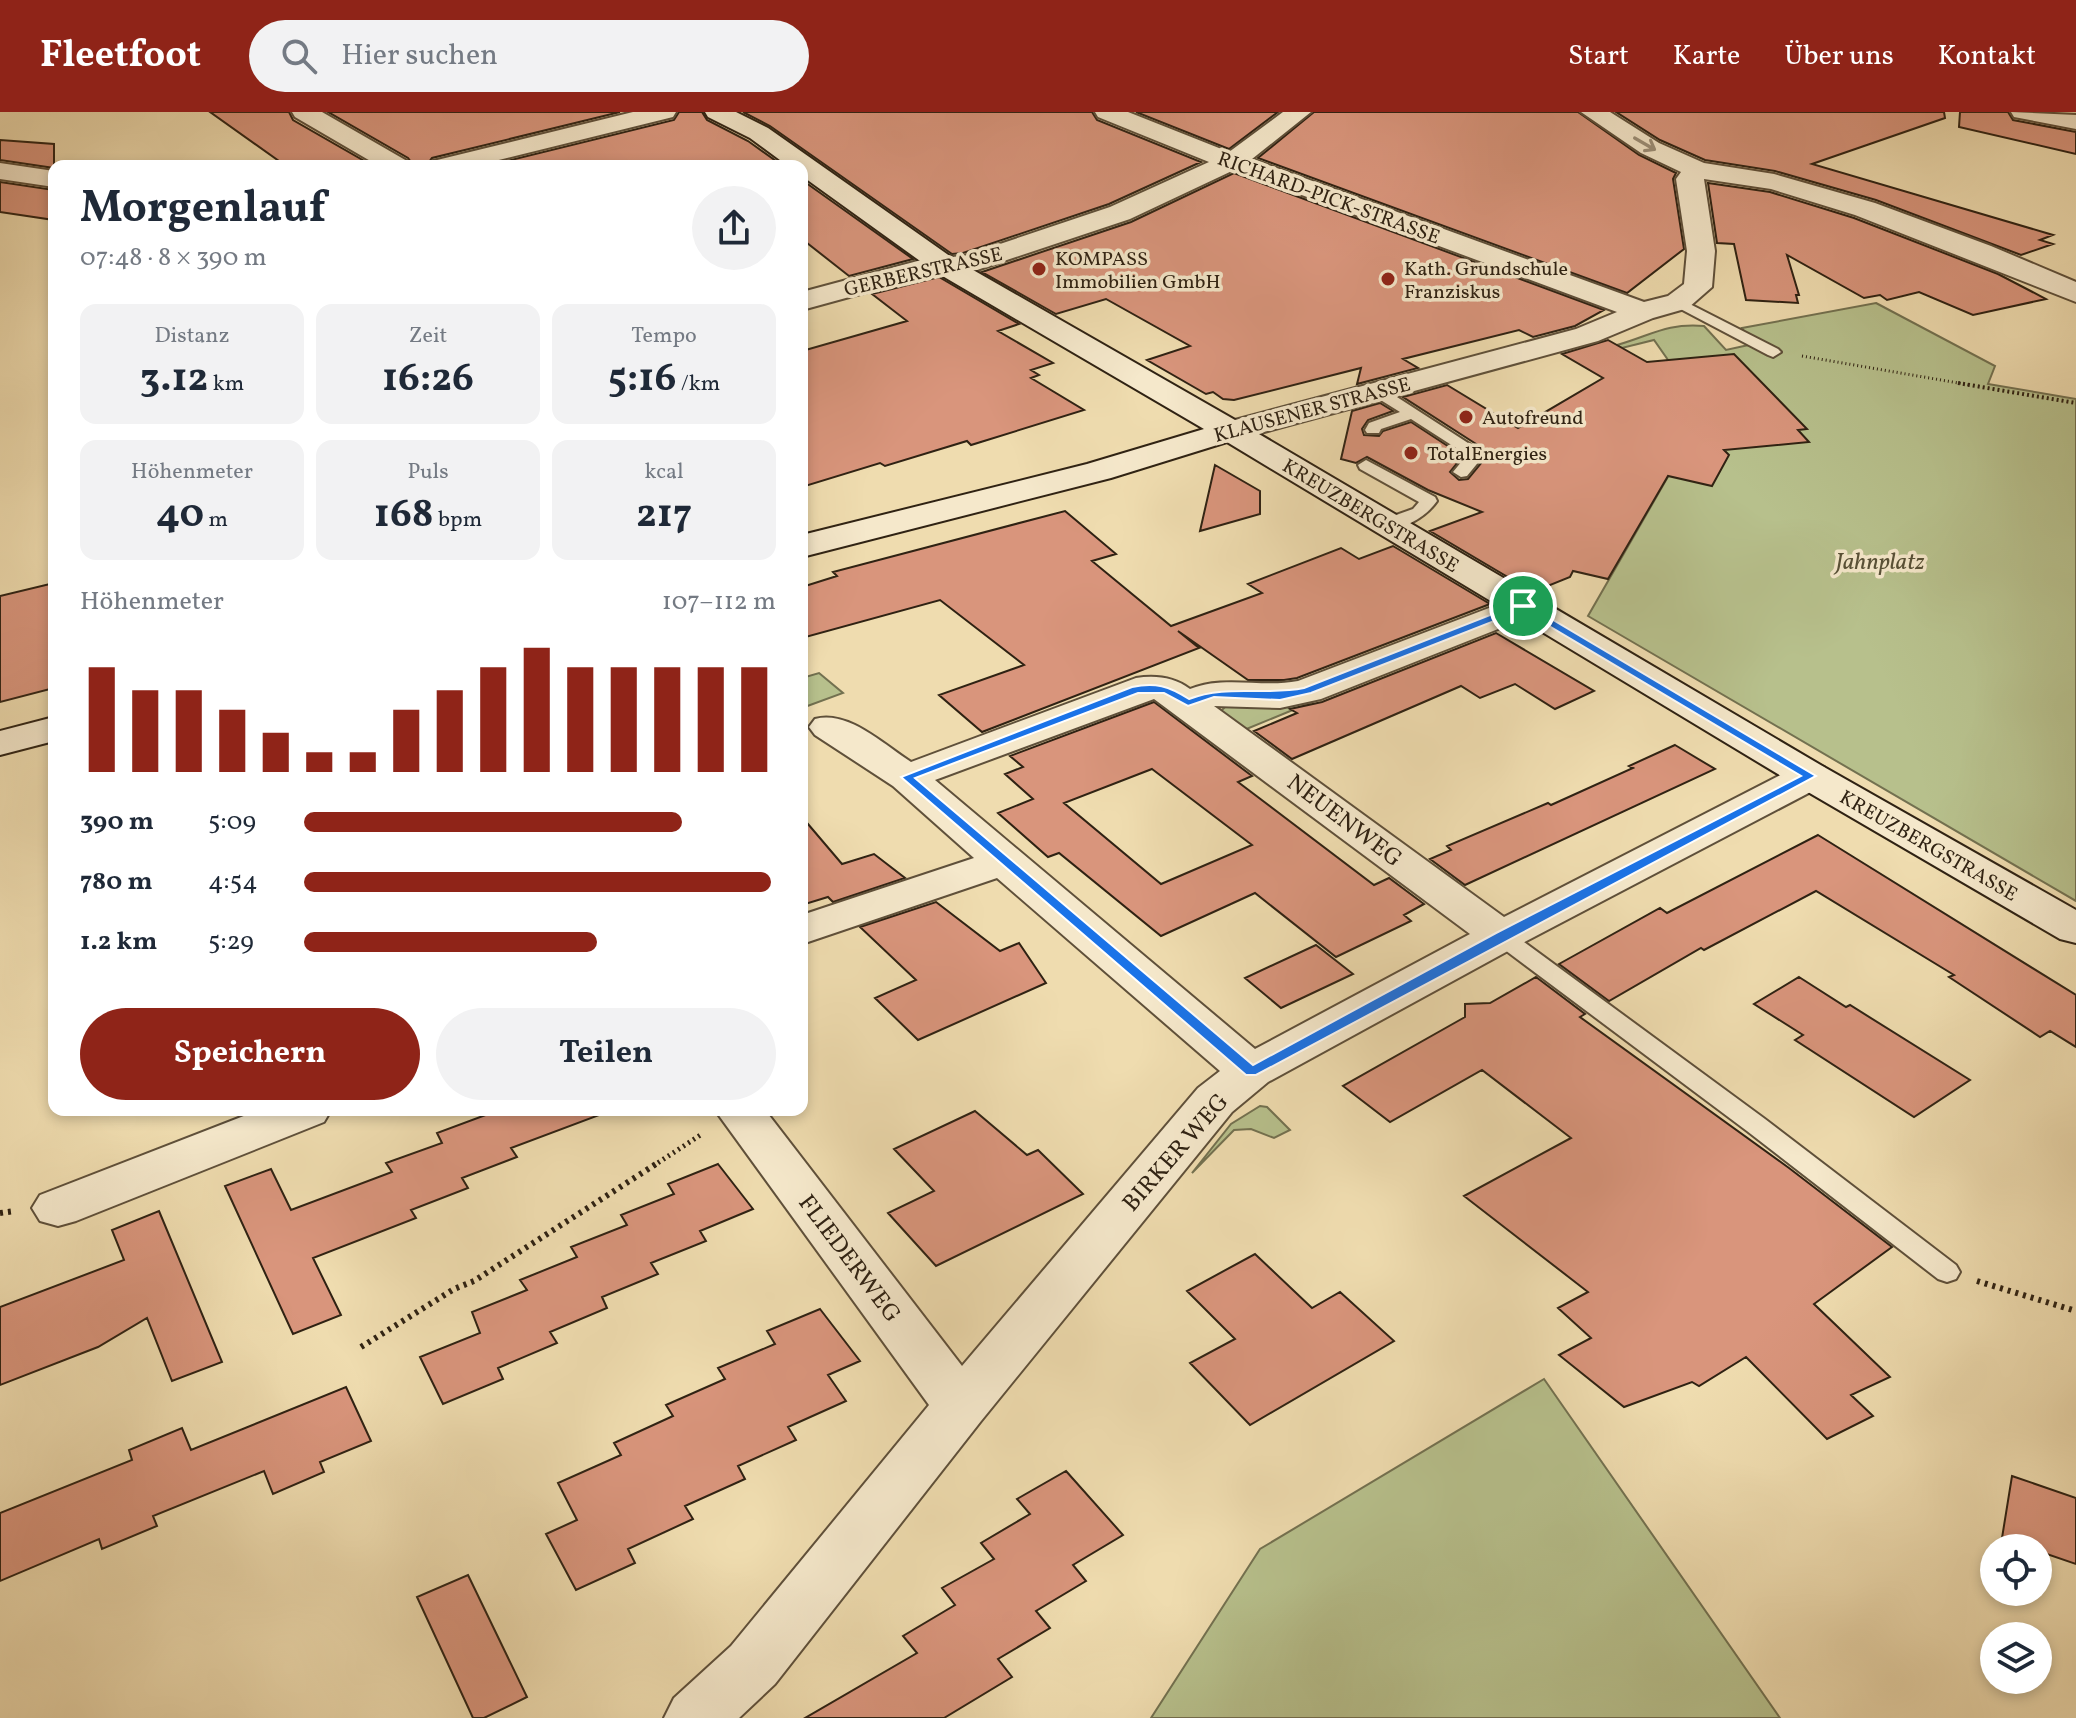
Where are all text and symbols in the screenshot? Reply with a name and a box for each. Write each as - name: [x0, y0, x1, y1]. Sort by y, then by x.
- search box: [249, 20, 809, 92]
- text: Fleetfoot: [40, 30, 201, 83]
- icon: search: [277, 34, 321, 78]
- text: Hier suchen: [341, 35, 498, 77]
- text: Start: [1568, 37, 1629, 76]
- text: Karte: [1673, 37, 1740, 76]
- text: Über uns: [1784, 37, 1894, 76]
- text: Kontakt: [1938, 37, 2036, 76]
- one-way arrow: [1632, 137, 1656, 152]
- street label: RICHARD-PICK-STRASSE: [1213, 146, 1444, 252]
- text: Morgenlauf: [80, 179, 326, 240]
- button: share: [692, 186, 776, 270]
- text: 07:48 · 8 × 390 m: [80, 240, 267, 276]
- street label: GERBERSTRASSE: [841, 241, 1005, 305]
- place label: KOMPASS Immobilien GmbH: [1055, 246, 1221, 297]
- place label: Kath. Grundschule Franziskus: [1404, 256, 1568, 307]
- marker: KOMPASS Immobilien GmbH: [1030, 260, 1048, 278]
- marker: Kath. Grundschule Franziskus: [1379, 270, 1397, 288]
- text: Distanz: [155, 321, 229, 352]
- text: Zeit: [409, 321, 447, 352]
- text: Tempo: [631, 321, 697, 352]
- text: 3.12: [140, 352, 208, 408]
- text: 16:26: [382, 352, 474, 408]
- text: 5:16: [608, 352, 676, 408]
- text: km: [208, 369, 244, 400]
- text: /km: [676, 369, 720, 400]
- street label: KLAUSENER STRASSE: [1211, 371, 1414, 451]
- place label: Autofreund: [1482, 405, 1584, 433]
- marker: Autofreund: [1457, 408, 1475, 426]
- place label: TotalEnergies: [1427, 441, 1547, 469]
- marker: TotalEnergies: [1402, 444, 1420, 462]
- street label: KREUZBERGSTRASSE: [1276, 453, 1464, 581]
- text: Höhenmeter: [131, 457, 253, 488]
- text: Puls: [407, 457, 449, 488]
- text: kcal: [644, 457, 684, 488]
- text: 40: [156, 488, 204, 544]
- text: 168: [374, 488, 434, 544]
- text: 217: [636, 488, 692, 544]
- text: m: [204, 505, 228, 536]
- text: bpm: [434, 505, 482, 536]
- park label: Jahnplatz: [1834, 546, 1925, 580]
- pin: [1489, 572, 1557, 640]
- text: Höhenmeter: [80, 584, 224, 620]
- text: 107–112 m: [662, 584, 776, 620]
- icon: arrive: [1501, 584, 1545, 628]
- street label: NEUENWEG: [1279, 767, 1409, 876]
- street label: KREUZBERGSTRASSE: [1834, 784, 2022, 909]
- text: 390 m: [80, 804, 154, 840]
- text: 5:09: [208, 804, 256, 840]
- text: 780 m: [80, 864, 153, 900]
- text: 4:54: [208, 864, 258, 900]
- text: 1.2 km: [80, 924, 157, 960]
- text: 5:29: [208, 924, 254, 960]
- button: Speichern: [80, 1008, 420, 1100]
- button: Teilen: [436, 1008, 776, 1100]
- street label: BIRKER WEG: [1115, 1087, 1238, 1220]
- street label: FLIEDERWEG: [789, 1188, 908, 1330]
- map controls: [1980, 1534, 2052, 1694]
- button: locate: [1980, 1534, 2052, 1606]
- button: layers: [1980, 1622, 2052, 1694]

